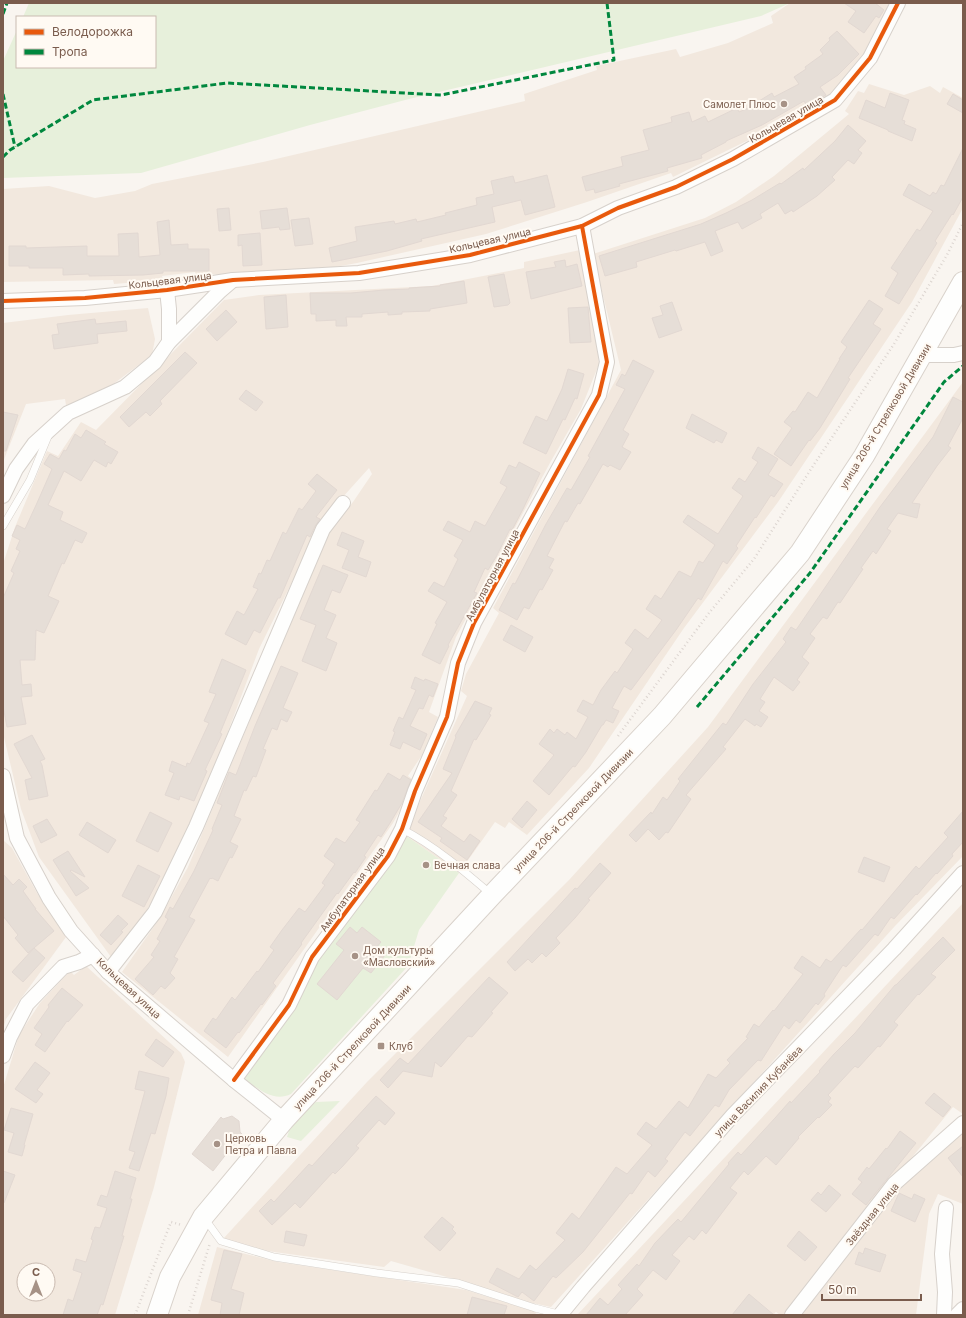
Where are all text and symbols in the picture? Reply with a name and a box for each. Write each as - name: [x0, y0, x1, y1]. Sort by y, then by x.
- legend: [16, 16, 156, 68]
- text: Велодорожка: [52, 24, 133, 39]
- text: Тропа: [52, 44, 87, 59]
- street label: Кольцевая улица: [747, 93, 825, 145]
- place label: Самолет Плюс: [703, 98, 776, 110]
- marker: Самолет Плюс: [779, 99, 789, 109]
- street label: Кольцевая улица: [448, 225, 532, 255]
- street label: Кольцевая улица: [128, 269, 212, 291]
- street label: улица 206-й Стрелковой Дивизии: [837, 341, 933, 491]
- street label: Амбулаторная улица: [463, 527, 521, 623]
- street label: улица 206-й Стрелковой Дивизии: [511, 746, 635, 874]
- street label: Амбулаторная улица: [317, 844, 387, 934]
- place label: Вечная слава: [434, 859, 500, 871]
- marker: Вечная слава: [421, 860, 431, 870]
- place label: Дом культуры «Масловский»: [363, 944, 436, 968]
- marker: Дом культуры «Масловский»: [350, 951, 360, 961]
- street label: Кольцевая улица: [94, 955, 164, 1021]
- street label: улица 206-й Стрелковой Дивизии: [291, 982, 413, 1112]
- place label: Клуб: [389, 1040, 413, 1052]
- marker: Клуб: [376, 1041, 386, 1051]
- street label: улица Василия Кубанёва: [711, 1043, 805, 1139]
- place label: Церковь Петра и Павла: [225, 1132, 297, 1156]
- marker: Церковь Петра и Павла: [212, 1139, 222, 1149]
- street label: Звёздная улица: [843, 1180, 901, 1248]
- north arrow: [16, 1262, 56, 1302]
- text: С: [32, 1265, 40, 1279]
- scale bar: [822, 1276, 921, 1302]
- text: 50 m: [828, 1282, 857, 1297]

